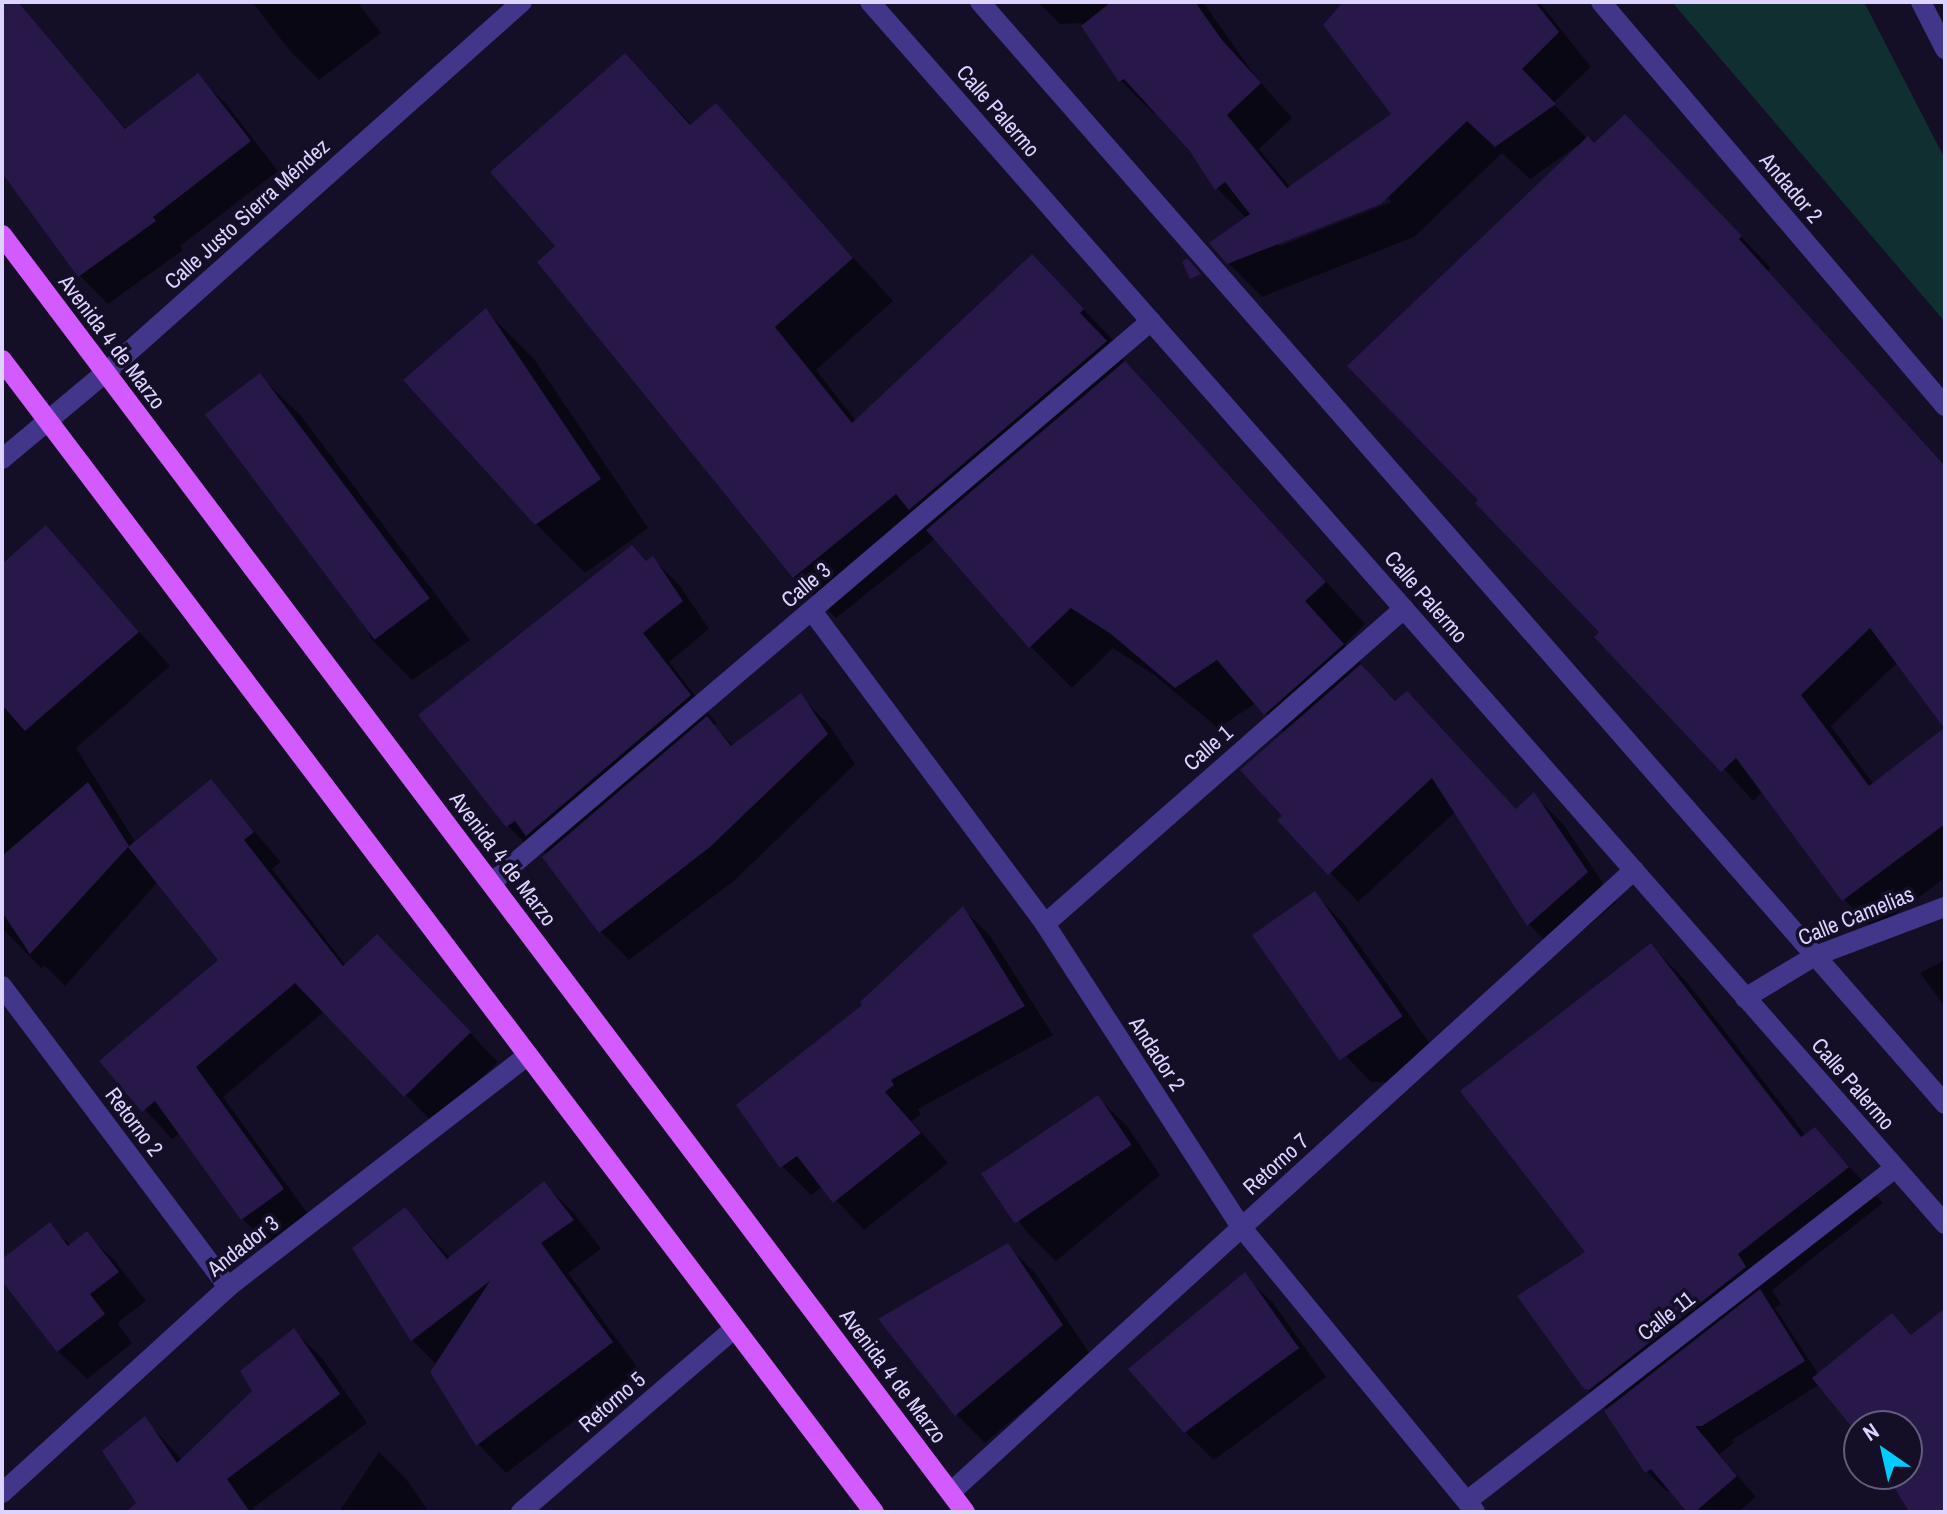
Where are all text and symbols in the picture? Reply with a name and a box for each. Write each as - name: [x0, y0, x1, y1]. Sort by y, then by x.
- street label: Calle Palermo: [951, 60, 1045, 162]
- street label: Calle Justo Sierra Méndez: [159, 133, 335, 295]
- street label: Andador 2: [1754, 148, 1828, 228]
- street label: Avenida 4 de Marzo: [53, 270, 171, 414]
- street label: Calle Palermo: [1379, 546, 1473, 648]
- street label: Calle 3: [776, 557, 836, 613]
- street label: Calle 1: [1178, 720, 1238, 776]
- street label: Avenida 4 de Marzo: [444, 787, 562, 931]
- street label: Calle Camelias: [1794, 881, 1918, 951]
- street label: Andador 2: [1123, 1012, 1191, 1096]
- street label: Calle Palermo: [1806, 1033, 1900, 1135]
- street label: Retorno 2: [100, 1082, 168, 1162]
- street label: Retorno 7: [1238, 1128, 1314, 1200]
- street label: Andador 3: [202, 1210, 284, 1282]
- street label: Calle 11: [1632, 1286, 1700, 1346]
- street label: Avenida 4 de Marzo: [834, 1304, 952, 1448]
- street label: Retorno 5: [573, 1366, 651, 1438]
- north arrow: [1843, 1410, 1923, 1490]
- text: N: [1857, 1416, 1884, 1448]

